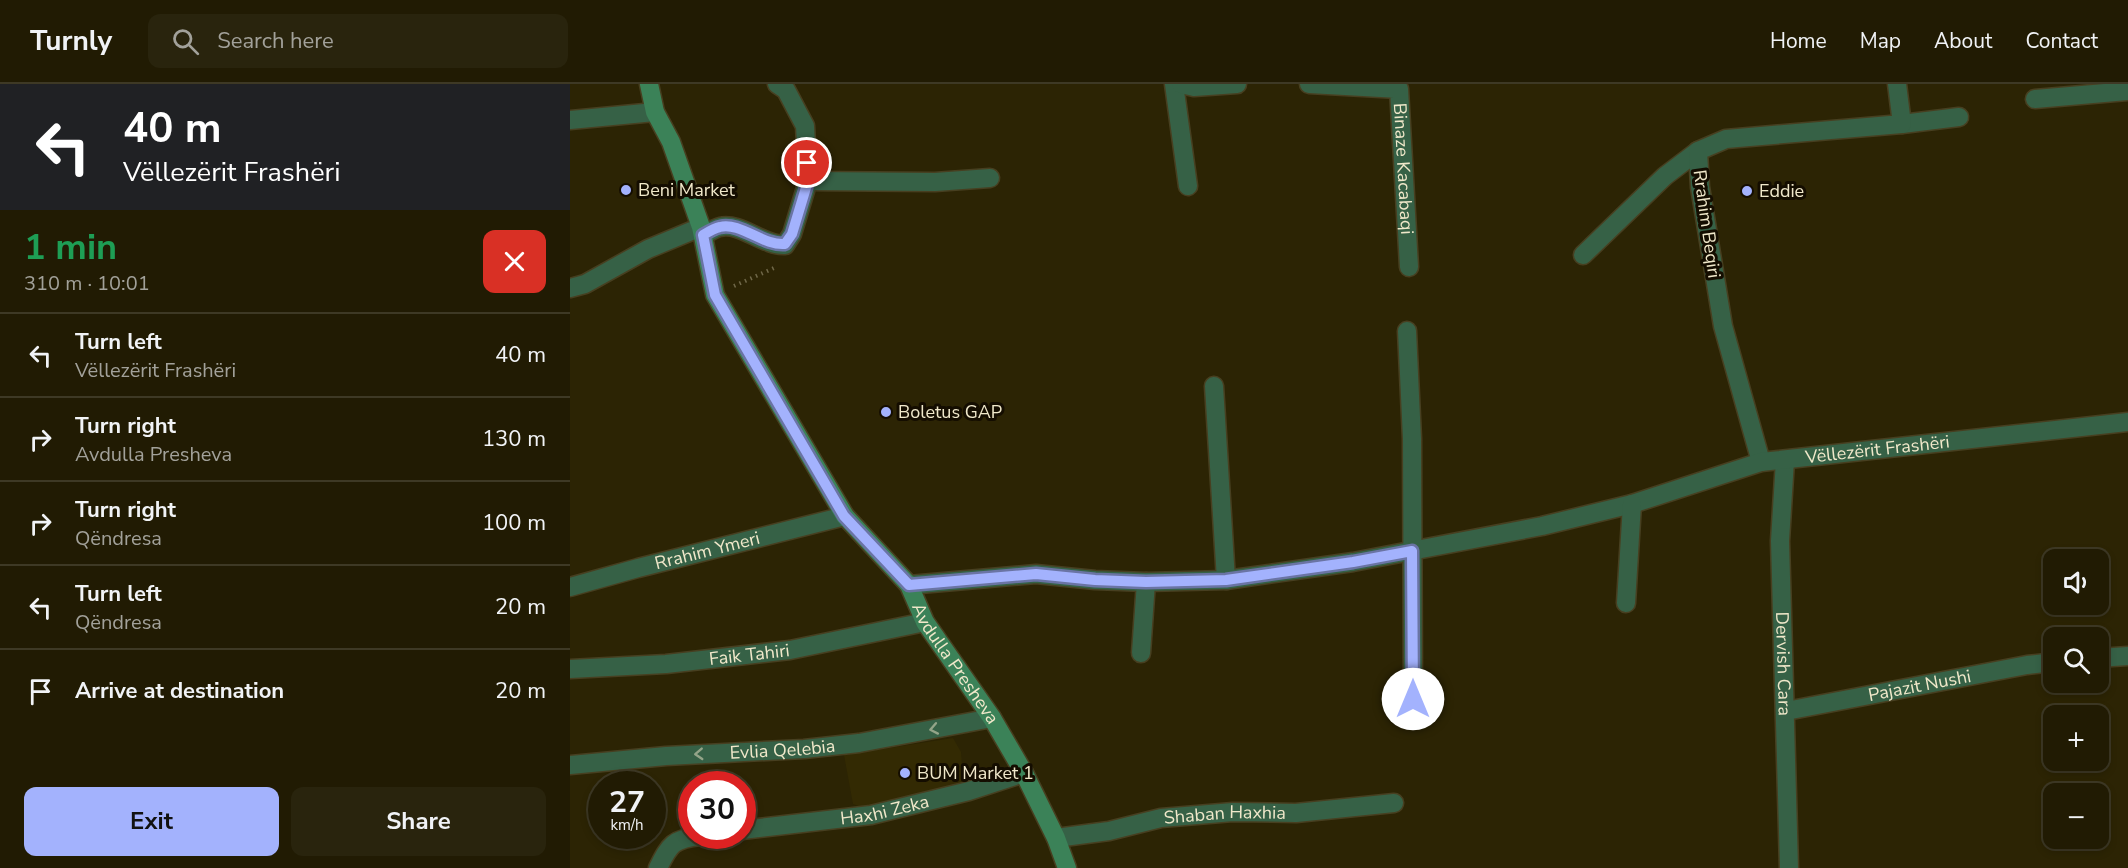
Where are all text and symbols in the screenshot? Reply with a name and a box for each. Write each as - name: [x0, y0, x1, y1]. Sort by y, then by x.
- search box: [148, 14, 568, 68]
- text: Turnly: [30, 22, 112, 60]
- icon: search: [169, 25, 202, 58]
- text: Search here: [217, 26, 334, 56]
- text: Home: [1770, 27, 1827, 55]
- text: Map: [1860, 27, 1901, 55]
- text: About: [1934, 27, 1992, 55]
- text: Contact: [2025, 27, 2098, 55]
- text: 40 m: [123, 100, 222, 157]
- street label: Binaze Kacabaqi: [1388, 102, 1419, 235]
- icon: left: [24, 108, 102, 186]
- pin: [781, 137, 832, 188]
- icon: arrive: [790, 146, 823, 179]
- text: Vëllezërit Frashëri: [123, 154, 340, 191]
- street label: Rrahim Beqiri: [1688, 168, 1726, 280]
- place label: Beni Market: [638, 178, 735, 202]
- place label: Eddie: [1759, 179, 1804, 203]
- marker: Beni Market: [619, 183, 633, 197]
- marker: Eddie: [1740, 184, 1754, 198]
- text: 1 min: [24, 223, 117, 272]
- button: close: [483, 230, 546, 293]
- text: 310 m · 10:01: [24, 270, 150, 297]
- text: Turn left: [75, 327, 162, 357]
- icon: left: [24, 339, 57, 372]
- text: 40 m: [495, 340, 546, 370]
- text: Vëllezërit Frashëri: [75, 357, 236, 384]
- place label: Boletus GAP: [898, 400, 1002, 424]
- marker: Boletus GAP: [879, 405, 893, 419]
- text: Turn right: [75, 411, 176, 441]
- icon: right: [24, 423, 57, 456]
- text: 130 m: [482, 424, 546, 454]
- street label: Vëllezërit Frashëri: [1803, 430, 1951, 469]
- text: Avdulla Presheva: [75, 441, 232, 468]
- text: Turn right: [75, 495, 176, 525]
- icon: right: [24, 507, 57, 540]
- text: 100 m: [482, 508, 546, 538]
- text: Qëndresa: [75, 525, 162, 552]
- street label: Rrahim Ymeri: [652, 526, 762, 575]
- map controls: [2043, 549, 2109, 849]
- button: sound: [2043, 549, 2109, 615]
- text: Turn left: [75, 579, 162, 609]
- icon: left: [24, 591, 57, 624]
- text: 20 m: [495, 592, 546, 622]
- street label: Avdulla Presheva: [906, 599, 1004, 729]
- text: Qëndresa: [75, 609, 162, 636]
- street label: Dervish Cara: [1770, 611, 1797, 716]
- button: search: [2043, 627, 2109, 693]
- street label: Faik Tahiri: [708, 638, 791, 671]
- street label: Pajazit Nushi: [1866, 664, 1973, 707]
- position arrow: [1381, 667, 1445, 731]
- icon: arrive: [24, 675, 57, 708]
- text: Arrive at destination: [75, 676, 284, 706]
- text: 20 m: [495, 676, 546, 706]
- button: +: [2043, 705, 2109, 771]
- one-way arrow: [929, 722, 939, 735]
- street label: Evlia Qelebia: [729, 734, 836, 765]
- one-way arrow: [694, 748, 703, 761]
- place label: BUM Market 1: [917, 761, 1034, 785]
- marker: BUM Market 1: [898, 766, 912, 780]
- speed limit sign: 30: [678, 771, 756, 849]
- text: 27: [609, 782, 645, 823]
- button: −: [2043, 783, 2109, 849]
- button: Exit: [24, 787, 279, 856]
- button: Share: [291, 787, 546, 856]
- street label: Haxhi Zeka: [839, 789, 931, 830]
- street label: Shaban Haxhia: [1163, 800, 1286, 830]
- text: km/h: [610, 815, 644, 835]

